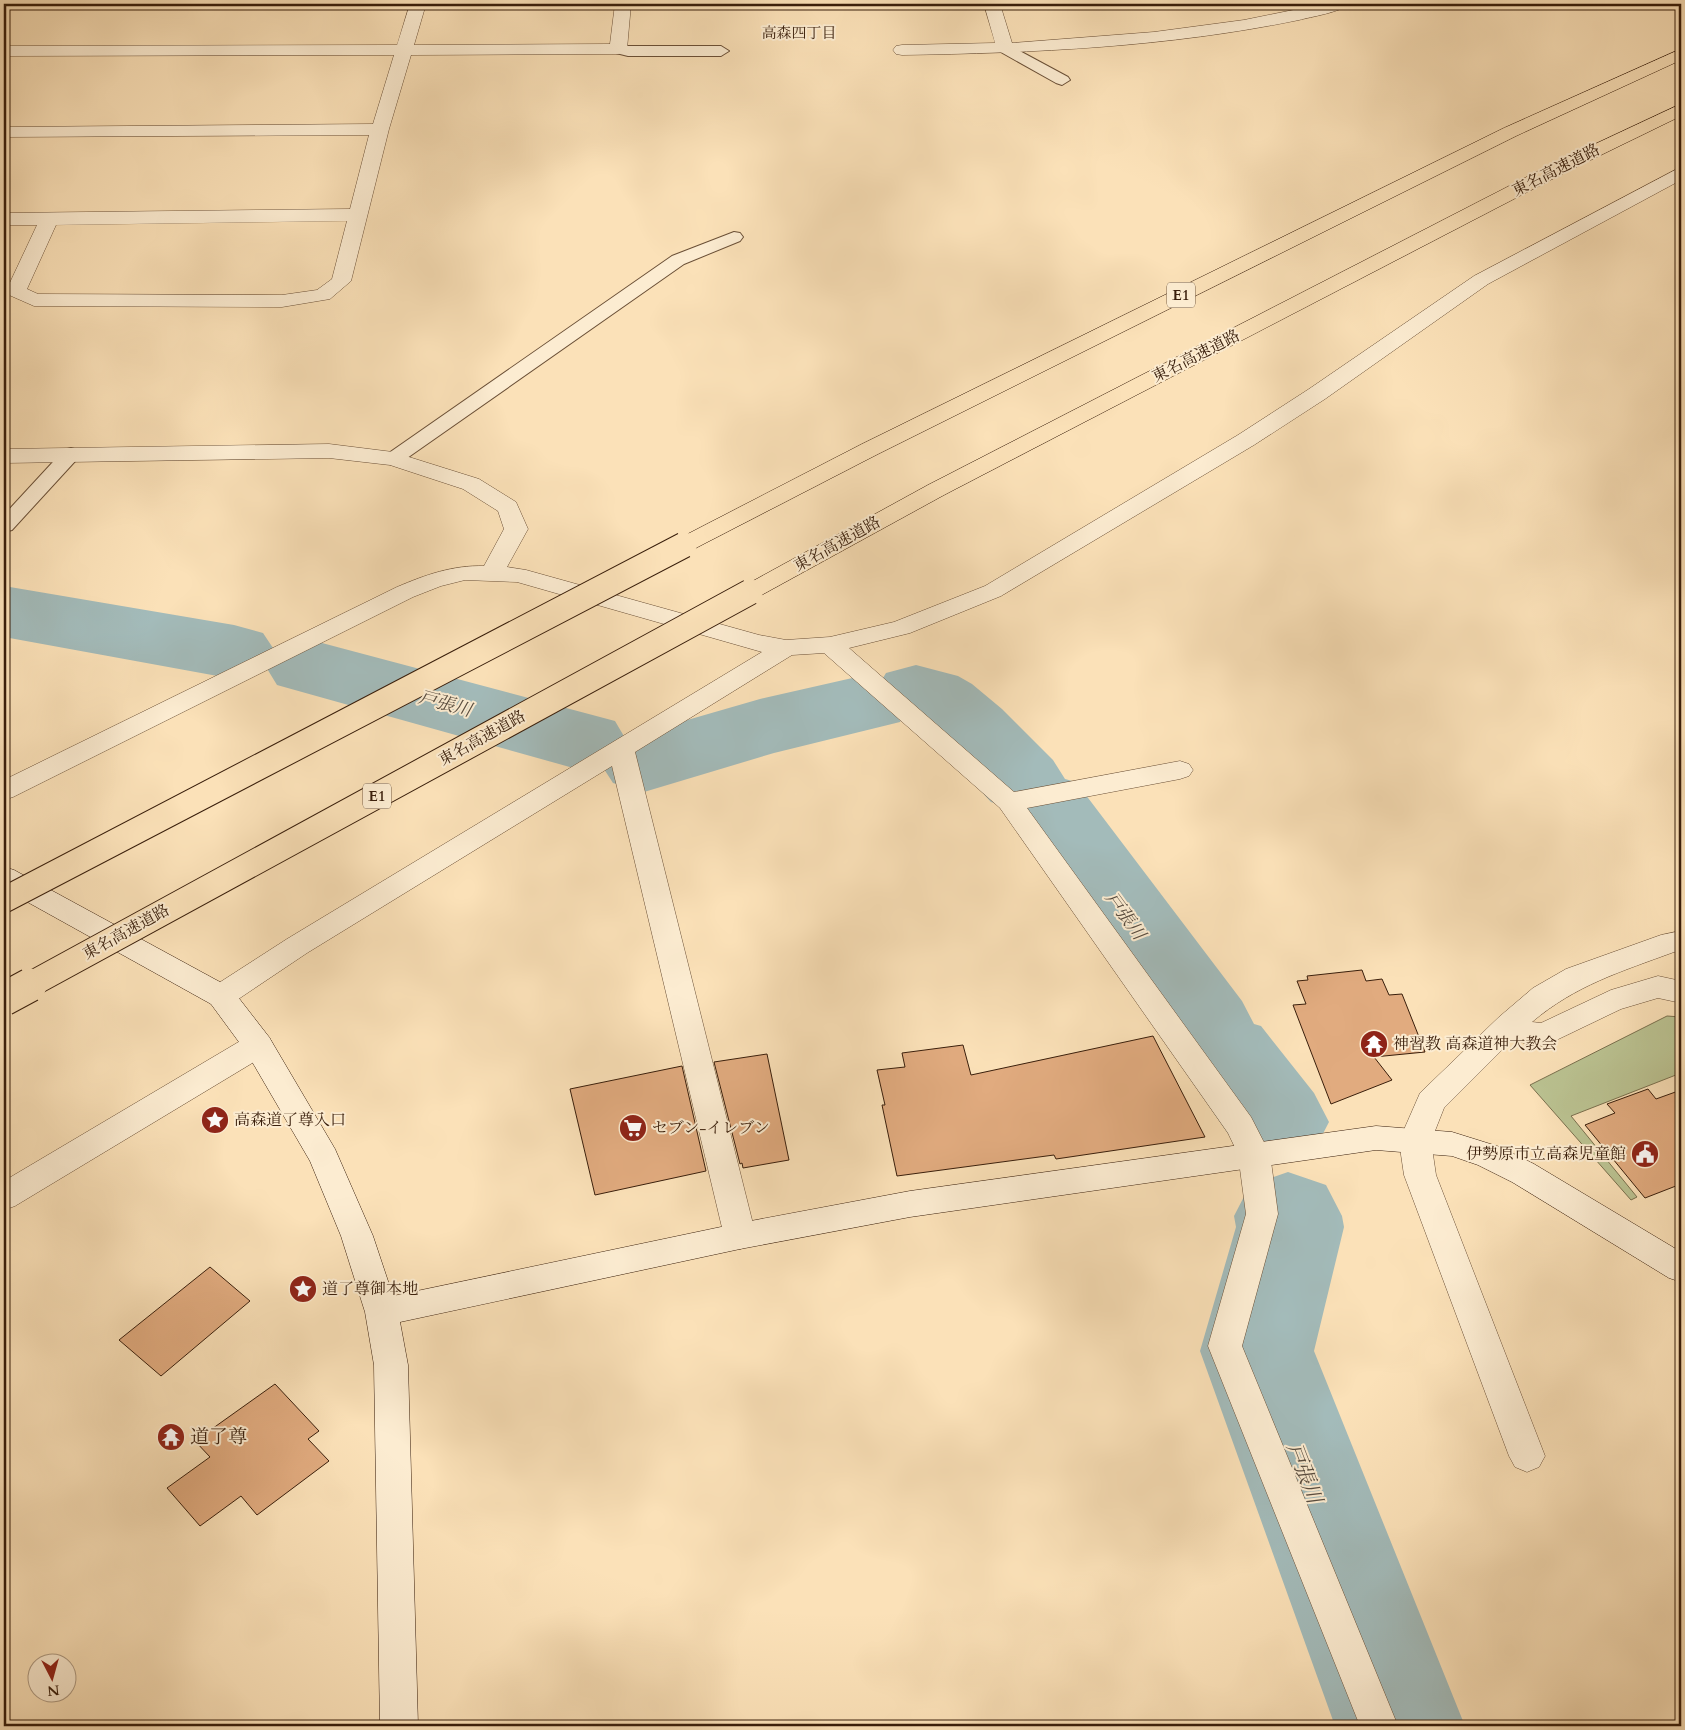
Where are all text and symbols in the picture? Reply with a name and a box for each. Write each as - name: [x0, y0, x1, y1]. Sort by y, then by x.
- district label: 高森四丁目: [761, 23, 837, 43]
- street label: 東名高速道路: [1508, 138, 1604, 202]
- road number: E1: [1167, 282, 1195, 308]
- street label: 東名高速道路: [1148, 324, 1244, 388]
- street label: 東名高速道路: [790, 511, 884, 577]
- water label: 戸張川: [416, 685, 476, 724]
- street label: 東名高速道路: [435, 705, 529, 771]
- road number: E1: [363, 784, 391, 808]
- water label: 戸張川: [1099, 887, 1152, 947]
- street label: 東名高速道路: [79, 899, 173, 965]
- temple icon: 神習教 高森道神大教会: [1359, 1029, 1389, 1059]
- place label: 神習教 高森道神大教会: [1393, 1033, 1557, 1055]
- place icon: 高森道了尊入口: [200, 1105, 230, 1135]
- place label: 高森道了尊入口: [234, 1109, 346, 1131]
- supermarket icon: セブン-イレブン: [618, 1113, 648, 1143]
- place label: セブン-イレブン: [652, 1117, 770, 1139]
- public building icon: 伊勢原市立高森児童館: [1630, 1139, 1660, 1169]
- place label: 伊勢原市立高森児童館: [1466, 1143, 1626, 1165]
- place icon: 道了尊御本地: [288, 1274, 318, 1304]
- place label: 道了尊御本地: [322, 1278, 418, 1300]
- temple icon: 道了尊: [156, 1422, 186, 1452]
- place label: 道了尊: [190, 1424, 247, 1450]
- water label: 戸張川: [1279, 1438, 1330, 1509]
- north arrow: [28, 1652, 78, 1702]
- text: N: [46, 1680, 60, 1701]

